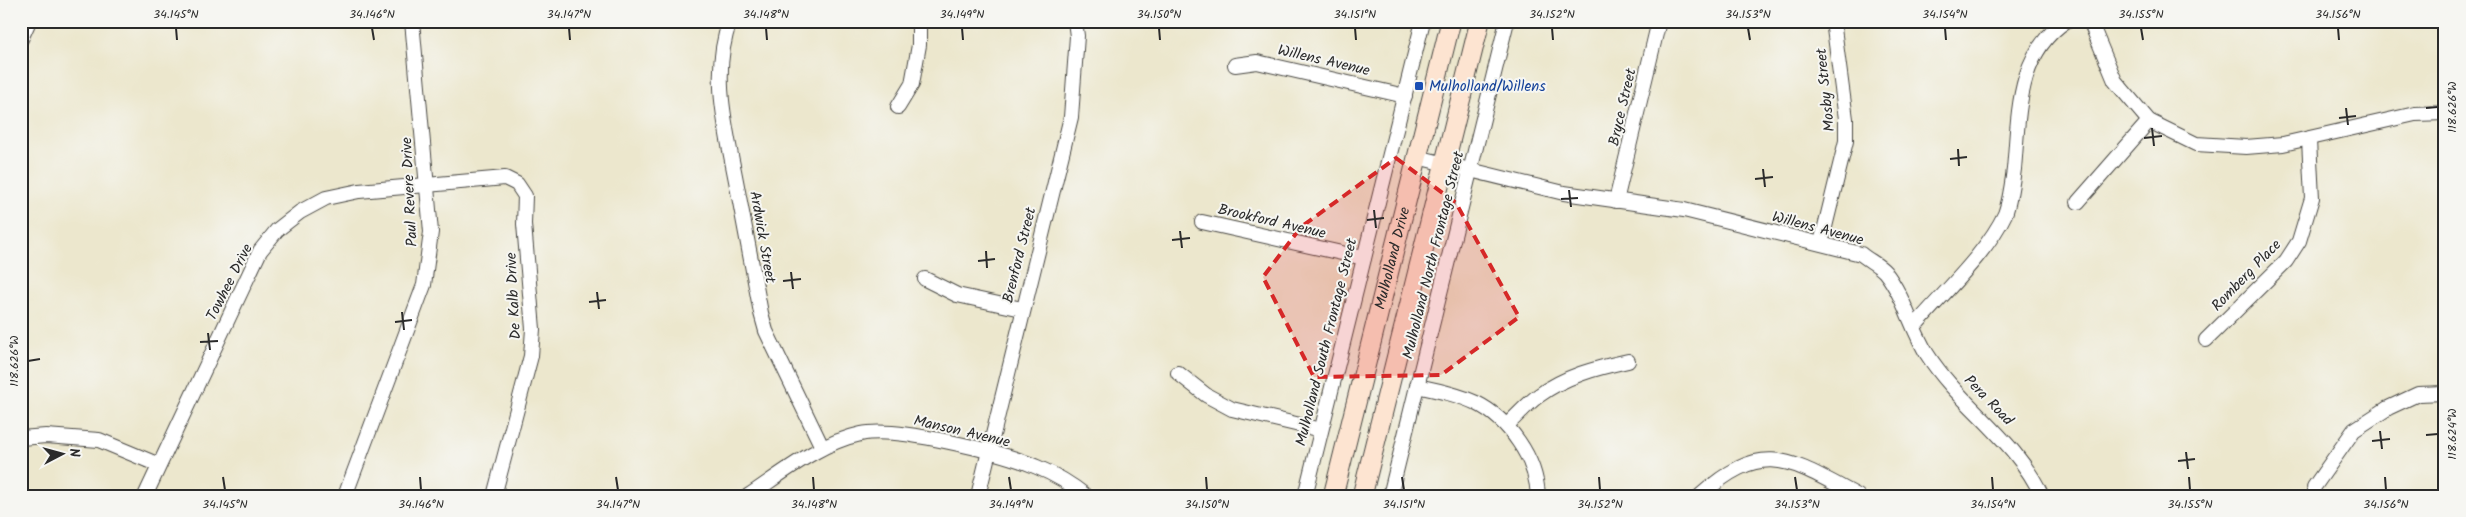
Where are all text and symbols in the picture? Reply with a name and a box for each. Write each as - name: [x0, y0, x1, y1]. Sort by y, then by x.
- text: 34.145°N: [153, 5, 199, 24]
- text: 34.146°N: [349, 5, 395, 24]
- text: 34.147°N: [547, 5, 591, 24]
- text: 34.148°N: [743, 5, 789, 24]
- text: 34.149°N: [940, 5, 984, 24]
- text: 34.150°N: [1137, 5, 1181, 24]
- text: 34.151°N: [1334, 5, 1376, 24]
- text: 34.152°N: [1529, 5, 1575, 24]
- text: 34.153°N: [1725, 5, 1771, 24]
- text: 34.154°N: [1922, 5, 1968, 24]
- text: 34.155°N: [2118, 5, 2164, 24]
- text: 34.156°N: [2315, 5, 2361, 24]
- street label: Willens Avenue: [1275, 39, 1372, 83]
- street label: Mosby Street: [1810, 47, 1842, 133]
- street label: Bryce Street: [1602, 66, 1644, 148]
- place label: Mulholland/Willens: [1429, 75, 1546, 99]
- marker: Mulholland/Willens: [1413, 80, 1425, 92]
- text: 118.626°W: [2443, 81, 2462, 133]
- street label: Paul Revere Drive: [395, 136, 425, 247]
- street label: Mulholland North Frontage Street: [1396, 149, 1471, 362]
- street label: Ardwick Street: [742, 189, 782, 285]
- street label: Brookford Avenue: [1215, 198, 1328, 246]
- street label: Mulholland Drive: [1369, 204, 1417, 312]
- street label: Brenford Street: [996, 205, 1044, 306]
- street label: Willens Avenue: [1769, 205, 1866, 253]
- street label: Romberg Place: [2206, 234, 2288, 317]
- street label: Mulholland South Frontage Street: [1289, 236, 1365, 449]
- street label: Towhee Drive: [200, 239, 260, 325]
- street label: De Kalb Drive: [500, 252, 528, 340]
- text: 118.626°W: [5, 335, 24, 387]
- street label: Pera Road: [1958, 370, 2019, 432]
- text: 118.624°W: [2443, 408, 2462, 460]
- street label: Manson Avenue: [911, 409, 1013, 455]
- north arrow: [38, 430, 88, 480]
- text: N: [63, 447, 85, 458]
- text: 34.145°N: [202, 495, 248, 514]
- text: 34.146°N: [398, 495, 444, 514]
- text: 34.147°N: [596, 495, 640, 514]
- text: 34.148°N: [791, 495, 837, 514]
- text: 34.149°N: [989, 495, 1033, 514]
- text: 34.150°N: [1185, 495, 1229, 514]
- text: 34.151°N: [1383, 495, 1425, 514]
- text: 34.152°N: [1577, 495, 1623, 514]
- text: 34.153°N: [1774, 495, 1820, 514]
- text: 34.154°N: [1970, 495, 2016, 514]
- text: 34.155°N: [2167, 495, 2213, 514]
- text: 34.156°N: [2363, 495, 2409, 514]

